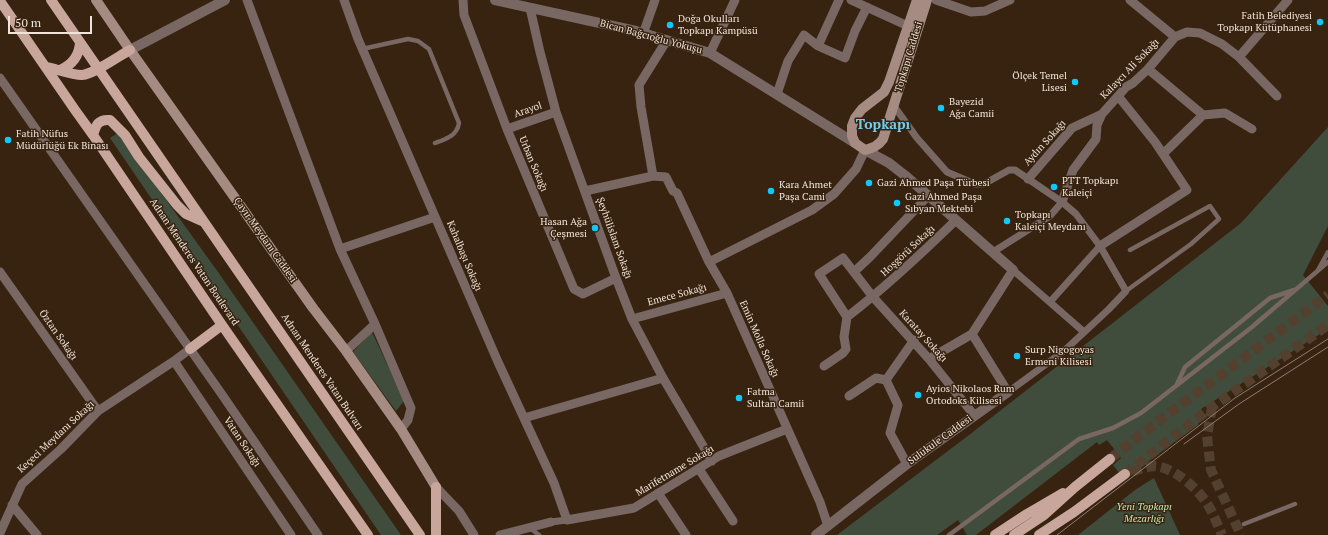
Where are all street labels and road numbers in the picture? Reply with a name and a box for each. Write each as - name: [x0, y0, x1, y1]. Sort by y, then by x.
- street label: Bican Bağcıoğlu Yokuşu: [598, 18, 704, 56]
- street label: Topkapı Caddesi: [893, 20, 925, 94]
- street label: Kalaycı Ali Sokağı: [1098, 36, 1162, 102]
- street label: Arayol: [512, 100, 544, 120]
- street label: Aydın Sokağı: [1021, 118, 1069, 168]
- street label: Urban Sokağı: [516, 135, 550, 193]
- street label: Çayır Meydanı Caddesi: [231, 195, 299, 285]
- street label: Adnan Menderes Vatan Boulevard: [147, 196, 241, 328]
- street label: Şeyhülislam Sokağı: [594, 196, 634, 280]
- street label: Kahalbaşı Sokağı: [444, 219, 484, 293]
- street label: Hoşgörü Sokağı: [878, 223, 938, 279]
- street label: Emece Sokağı: [646, 281, 708, 309]
- street label: Emin Molla Sokağı: [737, 299, 781, 379]
- street label: Karatay Sokağı: [896, 307, 950, 365]
- street label: Öztan Sokağı: [36, 308, 80, 362]
- street label: Adnan Menderes Vatan Bulvarı: [279, 312, 365, 432]
- street label: Keçeci Meydanı Sokağı: [15, 398, 97, 476]
- street label: Sulukule Caddesi: [906, 413, 974, 467]
- street label: Vatan Sokağı: [221, 415, 263, 469]
- street label: Marifetname Sokağı: [634, 443, 716, 499]

